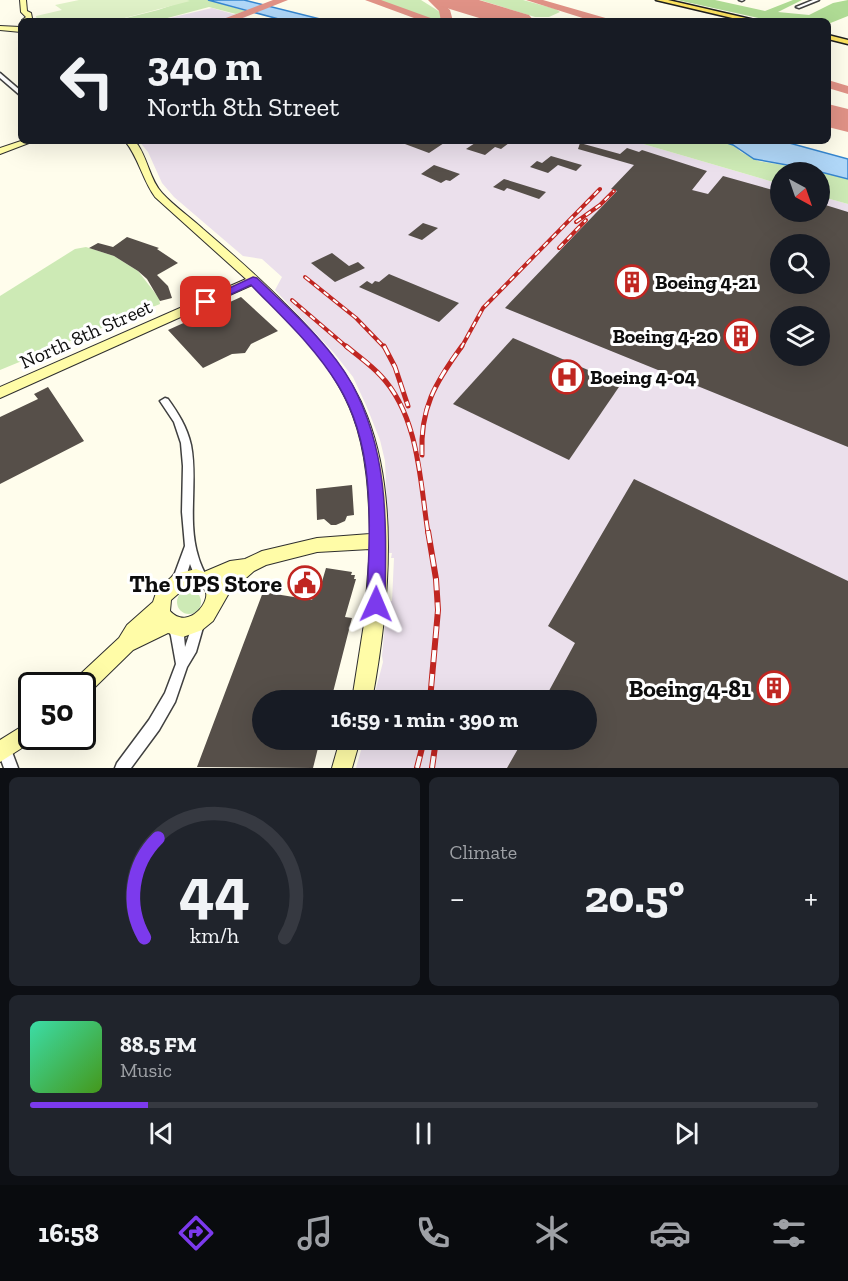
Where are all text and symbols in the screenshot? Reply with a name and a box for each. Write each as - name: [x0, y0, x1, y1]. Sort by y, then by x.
- text: 340 m: [147, 40, 262, 91]
- icon: left: [48, 42, 126, 120]
- text: North 8th Street: [147, 91, 339, 123]
- north arrow: [770, 162, 830, 222]
- map controls: [770, 162, 830, 366]
- button: search: [770, 234, 830, 294]
- building icon: Boeing 4-21: [614, 264, 650, 300]
- place label: Boeing 4-21: [655, 270, 757, 294]
- pin: [180, 276, 231, 327]
- icon: arrive: [189, 285, 222, 318]
- street label: North 8th Street: [16, 294, 156, 374]
- button: layers: [770, 306, 830, 366]
- building icon: Boeing 4-20: [723, 318, 759, 354]
- place label: Boeing 4-20: [612, 324, 718, 348]
- hospital icon: Boeing 4-04: [549, 359, 585, 395]
- place label: Boeing 4-04: [590, 365, 696, 389]
- public building icon: The UPS Store: [287, 565, 323, 601]
- place label: The UPS Store: [129, 569, 282, 598]
- position arrow: [344, 572, 408, 636]
- building icon: Boeing 4-81: [756, 670, 792, 706]
- speed limit sign: 50: [18, 672, 96, 750]
- place label: Boeing 4-81: [628, 674, 751, 703]
- text: 16:59 · 1 min · 390 m: [331, 706, 518, 733]
- text: Climate: [450, 840, 517, 864]
- text: 44: [179, 853, 250, 928]
- text: 20.5°: [584, 870, 685, 924]
- text: −: [450, 878, 465, 917]
- text: +: [804, 878, 818, 917]
- text: km/h: [190, 924, 239, 949]
- text: 88.5 FM: [120, 1031, 197, 1058]
- text: Music: [120, 1058, 172, 1082]
- icon: previous: [145, 1117, 178, 1150]
- icon: pause: [407, 1117, 440, 1150]
- icon: next: [670, 1117, 703, 1150]
- icon: directions: [175, 1212, 217, 1254]
- icon: music: [294, 1212, 336, 1254]
- icon: phone: [412, 1212, 454, 1254]
- icon: climate: [531, 1212, 573, 1254]
- icon: car: [649, 1212, 691, 1254]
- icon: filters: [768, 1212, 810, 1254]
- text: 16:58: [38, 1217, 99, 1249]

